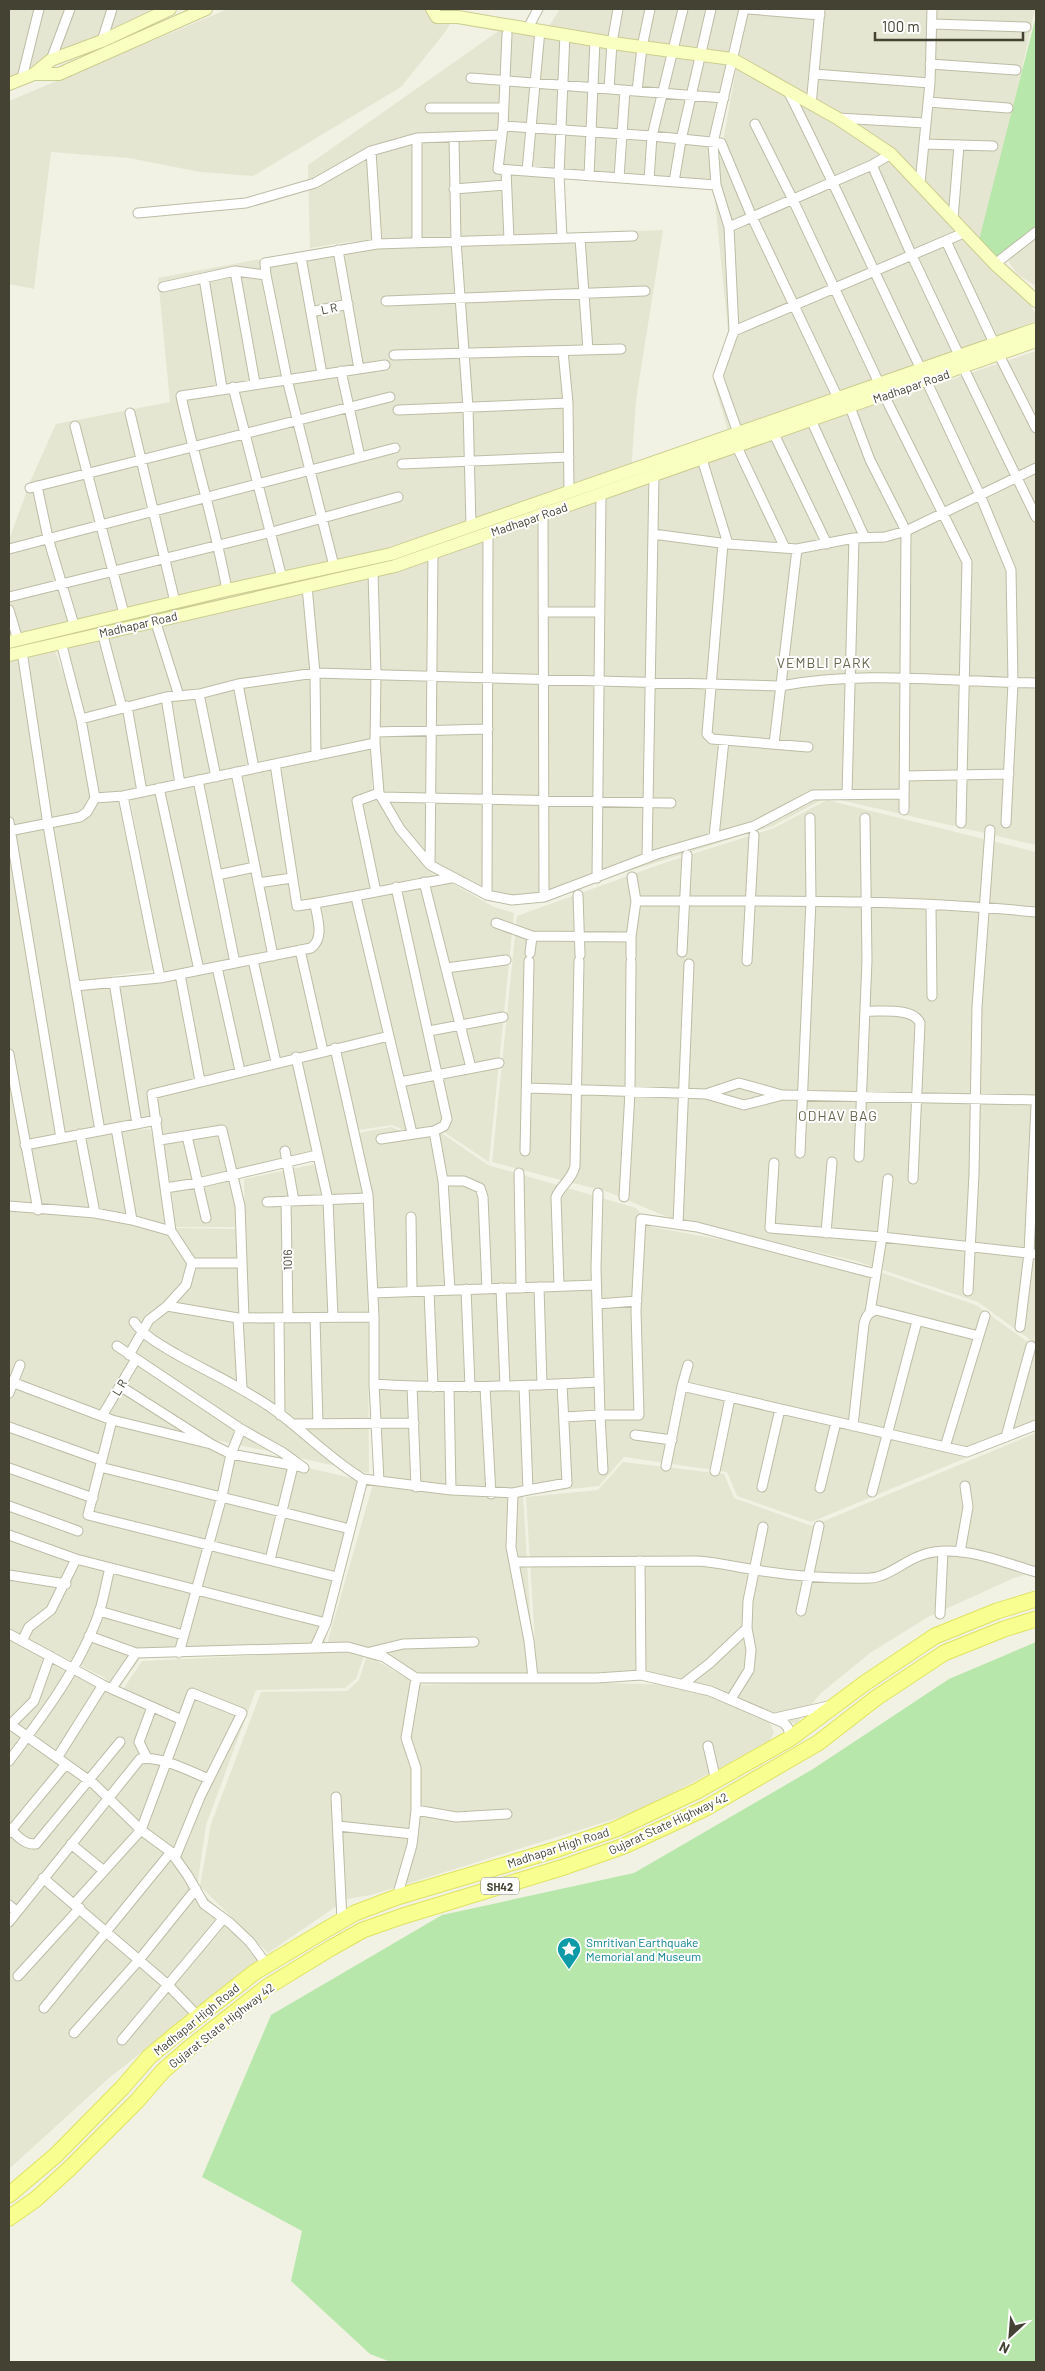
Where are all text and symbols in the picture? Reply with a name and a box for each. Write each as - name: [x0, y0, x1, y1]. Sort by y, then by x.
- scale bar: [875, 10, 1022, 42]
- text: 100 m: [882, 17, 920, 35]
- street label: L R: [319, 299, 339, 317]
- street label: Madhapar Road: [871, 366, 951, 406]
- street label: Madhapar Road: [489, 499, 569, 539]
- street label: Madhapar Road: [97, 608, 179, 640]
- district label: VEMBLI PARK: [777, 654, 871, 671]
- district label: ODHAV BAG: [798, 1107, 878, 1124]
- street label: 1016: [280, 1249, 294, 1271]
- street label: L R: [109, 1376, 129, 1398]
- street label: Gujarat State Highway 42: [606, 1789, 730, 1857]
- street label: Madhapar High Road: [505, 1824, 611, 1870]
- road number: SH42: [481, 1878, 519, 1894]
- place label: Smritivan Earthquake Memorial and Museum: [586, 1935, 701, 1963]
- place icon: Smritivan Earthquake Memorial and Museum: [556, 1936, 582, 1970]
- street label: Madhapar High Road: [150, 1980, 242, 2058]
- street label: Gujarat State Highway 42: [166, 1980, 276, 2070]
- north arrow: [985, 2311, 1035, 2361]
- text: N: [996, 2338, 1012, 2358]

